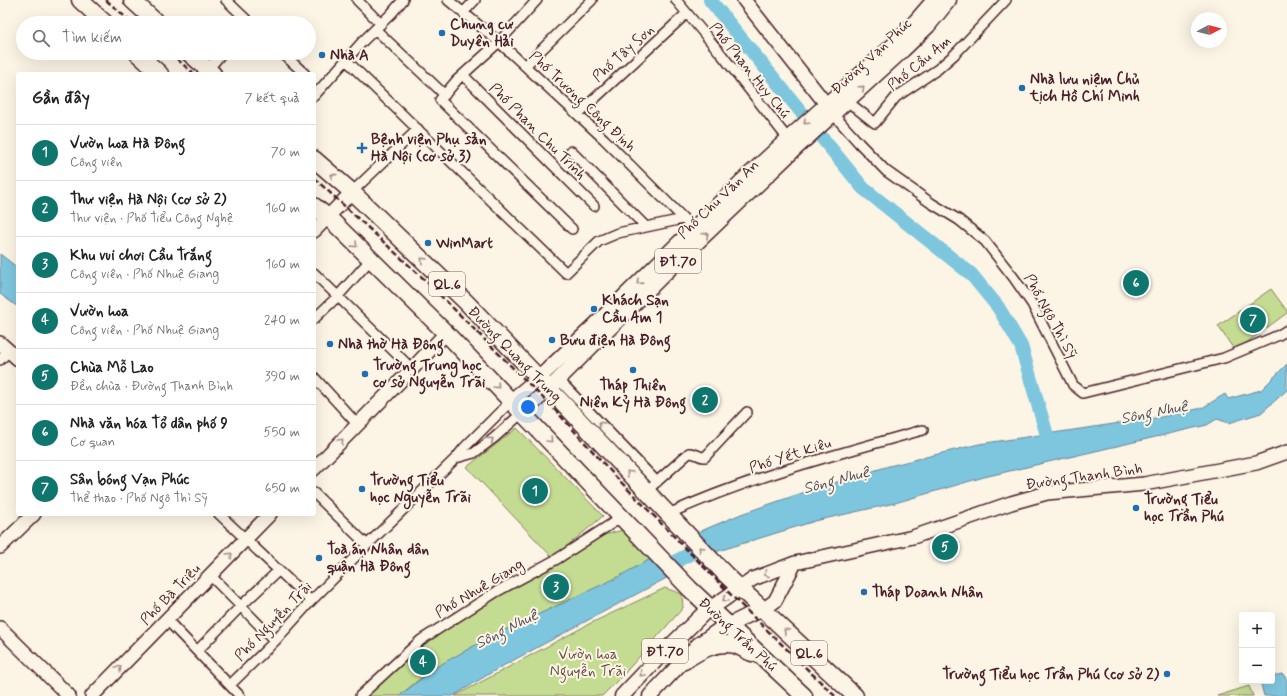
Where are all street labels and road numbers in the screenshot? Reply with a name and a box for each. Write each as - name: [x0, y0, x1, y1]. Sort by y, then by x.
- street label: Đường Vạn Phúc: [827, 14, 917, 100]
- street label: Phố Phan Huy Chú: [704, 19, 794, 123]
- street label: Phố Tây Sơn: [588, 20, 659, 87]
- street label: Phố Cầu Am: [883, 32, 956, 96]
- street label: Phố Trương Công Định: [524, 47, 640, 157]
- street label: Phố Phan Chu Trinh: [484, 79, 590, 185]
- street label: Phố Chu Văn An: [674, 156, 764, 244]
- road number: ĐT.70: [655, 249, 701, 273]
- street label: Phố Ngô Thì Sỹ: [1018, 271, 1082, 363]
- road number: QL.6: [429, 272, 465, 296]
- street label: Đường Quang Trung: [462, 302, 566, 408]
- street label: Phố Yết Kiêu: [747, 433, 834, 479]
- street label: Đường Thanh Bình: [1024, 459, 1144, 496]
- street label: Phố Nhuệ Giang: [432, 555, 528, 624]
- street label: Phố Bà Triệu: [136, 559, 205, 630]
- street label: Phố Nguyễn Trãi: [230, 577, 318, 667]
- street label: Đường Trần Phú: [693, 593, 781, 677]
- road number: ĐT.70: [642, 639, 688, 663]
- road number: QL.6: [791, 641, 827, 665]

